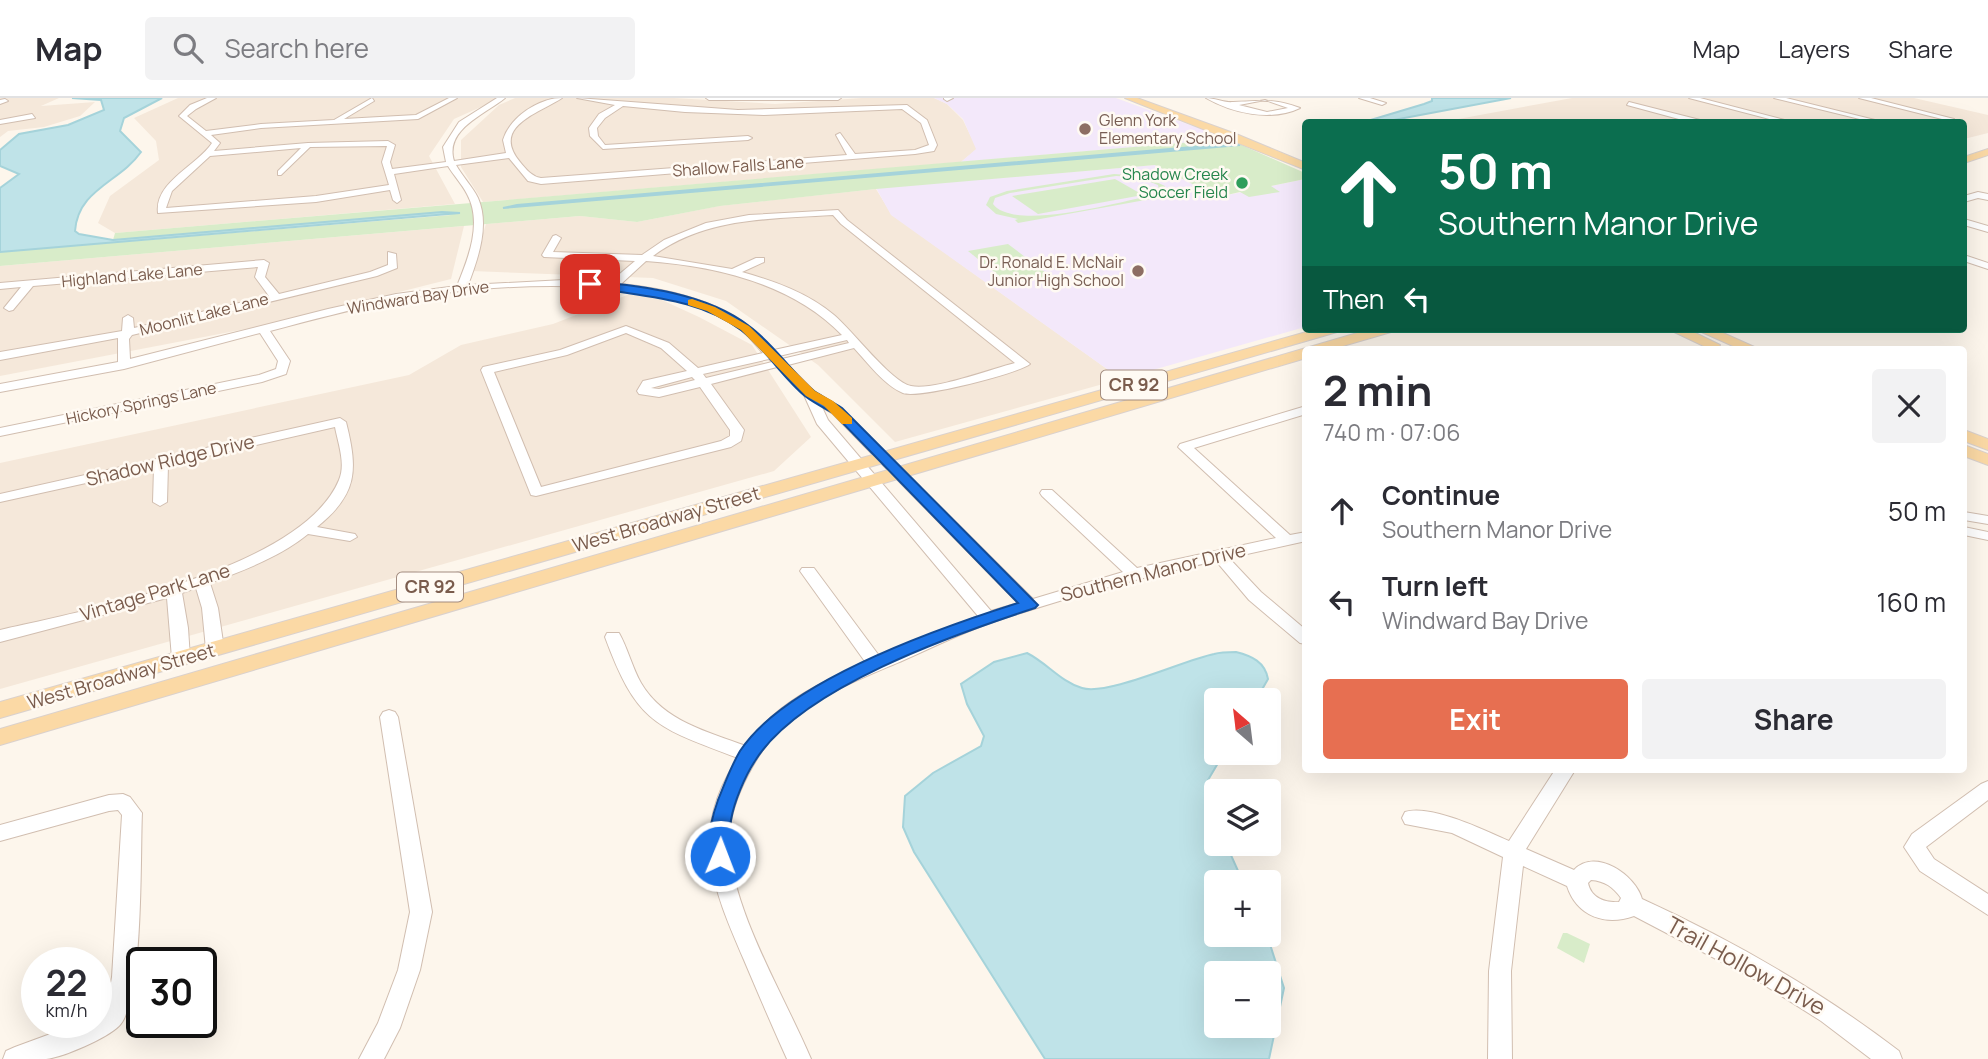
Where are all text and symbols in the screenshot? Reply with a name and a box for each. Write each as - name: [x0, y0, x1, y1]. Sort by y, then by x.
- search box: [145, 17, 635, 80]
- text: Map: [35, 26, 103, 71]
- icon: search: [169, 29, 207, 67]
- text: Search here: [225, 30, 369, 66]
- text: Map: [1693, 32, 1740, 65]
- text: Layers: [1778, 32, 1850, 65]
- text: Share: [1888, 32, 1953, 65]
- place label: Glenn York Elementary School: [1099, 109, 1237, 149]
- marker: Glenn York Elementary School: [1077, 121, 1093, 137]
- text: 50 m: [1438, 137, 1553, 204]
- icon: ahead: [1323, 147, 1414, 238]
- street label: Shallow Falls Lane: [671, 150, 805, 182]
- place label: Shadow Creek Soccer Field: [1122, 163, 1229, 203]
- marker: Shadow Creek Soccer Field: [1234, 175, 1250, 191]
- text: Southern Manor Drive: [1438, 201, 1758, 245]
- place label: Dr. Ronald E. McNair Junior High School: [979, 251, 1124, 291]
- pin: [560, 254, 620, 314]
- street label: Highland Lake Lane: [60, 258, 204, 292]
- marker: Dr. Ronald E. McNair Junior High School: [1130, 263, 1146, 279]
- icon: arrive: [571, 265, 609, 303]
- street label: Windward Bay Drive: [345, 275, 491, 319]
- icon: left: [1398, 280, 1436, 318]
- text: Then: [1323, 281, 1384, 317]
- street label: Moonlit Lake Lane: [137, 287, 271, 341]
- text: 2 min: [1323, 361, 1432, 419]
- button: close: [1872, 369, 1946, 443]
- road number: CR 92: [1101, 370, 1167, 400]
- street label: Hickory Springs Lane: [64, 376, 218, 430]
- text: 740 m · 07:06: [1323, 416, 1460, 448]
- street label: Shadow Ridge Drive: [83, 428, 257, 492]
- text: Continue: [1382, 477, 1500, 513]
- street label: West Broadway Street: [569, 480, 763, 558]
- icon: ahead: [1323, 492, 1361, 530]
- text: 50 m: [1888, 493, 1946, 529]
- text: Southern Manor Drive: [1382, 513, 1612, 545]
- street label: Southern Manor Drive: [1058, 536, 1248, 608]
- street label: Vintage Park Lane: [77, 557, 233, 627]
- text: Turn left: [1382, 568, 1489, 604]
- road number: CR 92: [397, 573, 463, 602]
- icon: left: [1323, 583, 1361, 621]
- text: 160 m: [1877, 584, 1946, 620]
- text: Windward Bay Drive: [1382, 604, 1588, 636]
- street label: West Broadway Street: [24, 637, 218, 715]
- button: Exit: [1323, 679, 1628, 759]
- button: Share: [1642, 679, 1946, 759]
- north arrow: [1204, 688, 1281, 765]
- map controls: [1204, 688, 1281, 1038]
- button: layers: [1204, 779, 1281, 856]
- position arrow: [683, 819, 757, 893]
- button: +: [1204, 870, 1281, 947]
- street label: Trail Hollow Drive: [1661, 908, 1832, 1022]
- speed limit sign: 30: [126, 947, 217, 1038]
- text: 22: [46, 959, 87, 1007]
- button: −: [1204, 961, 1281, 1038]
- text: km/h: [46, 998, 87, 1022]

